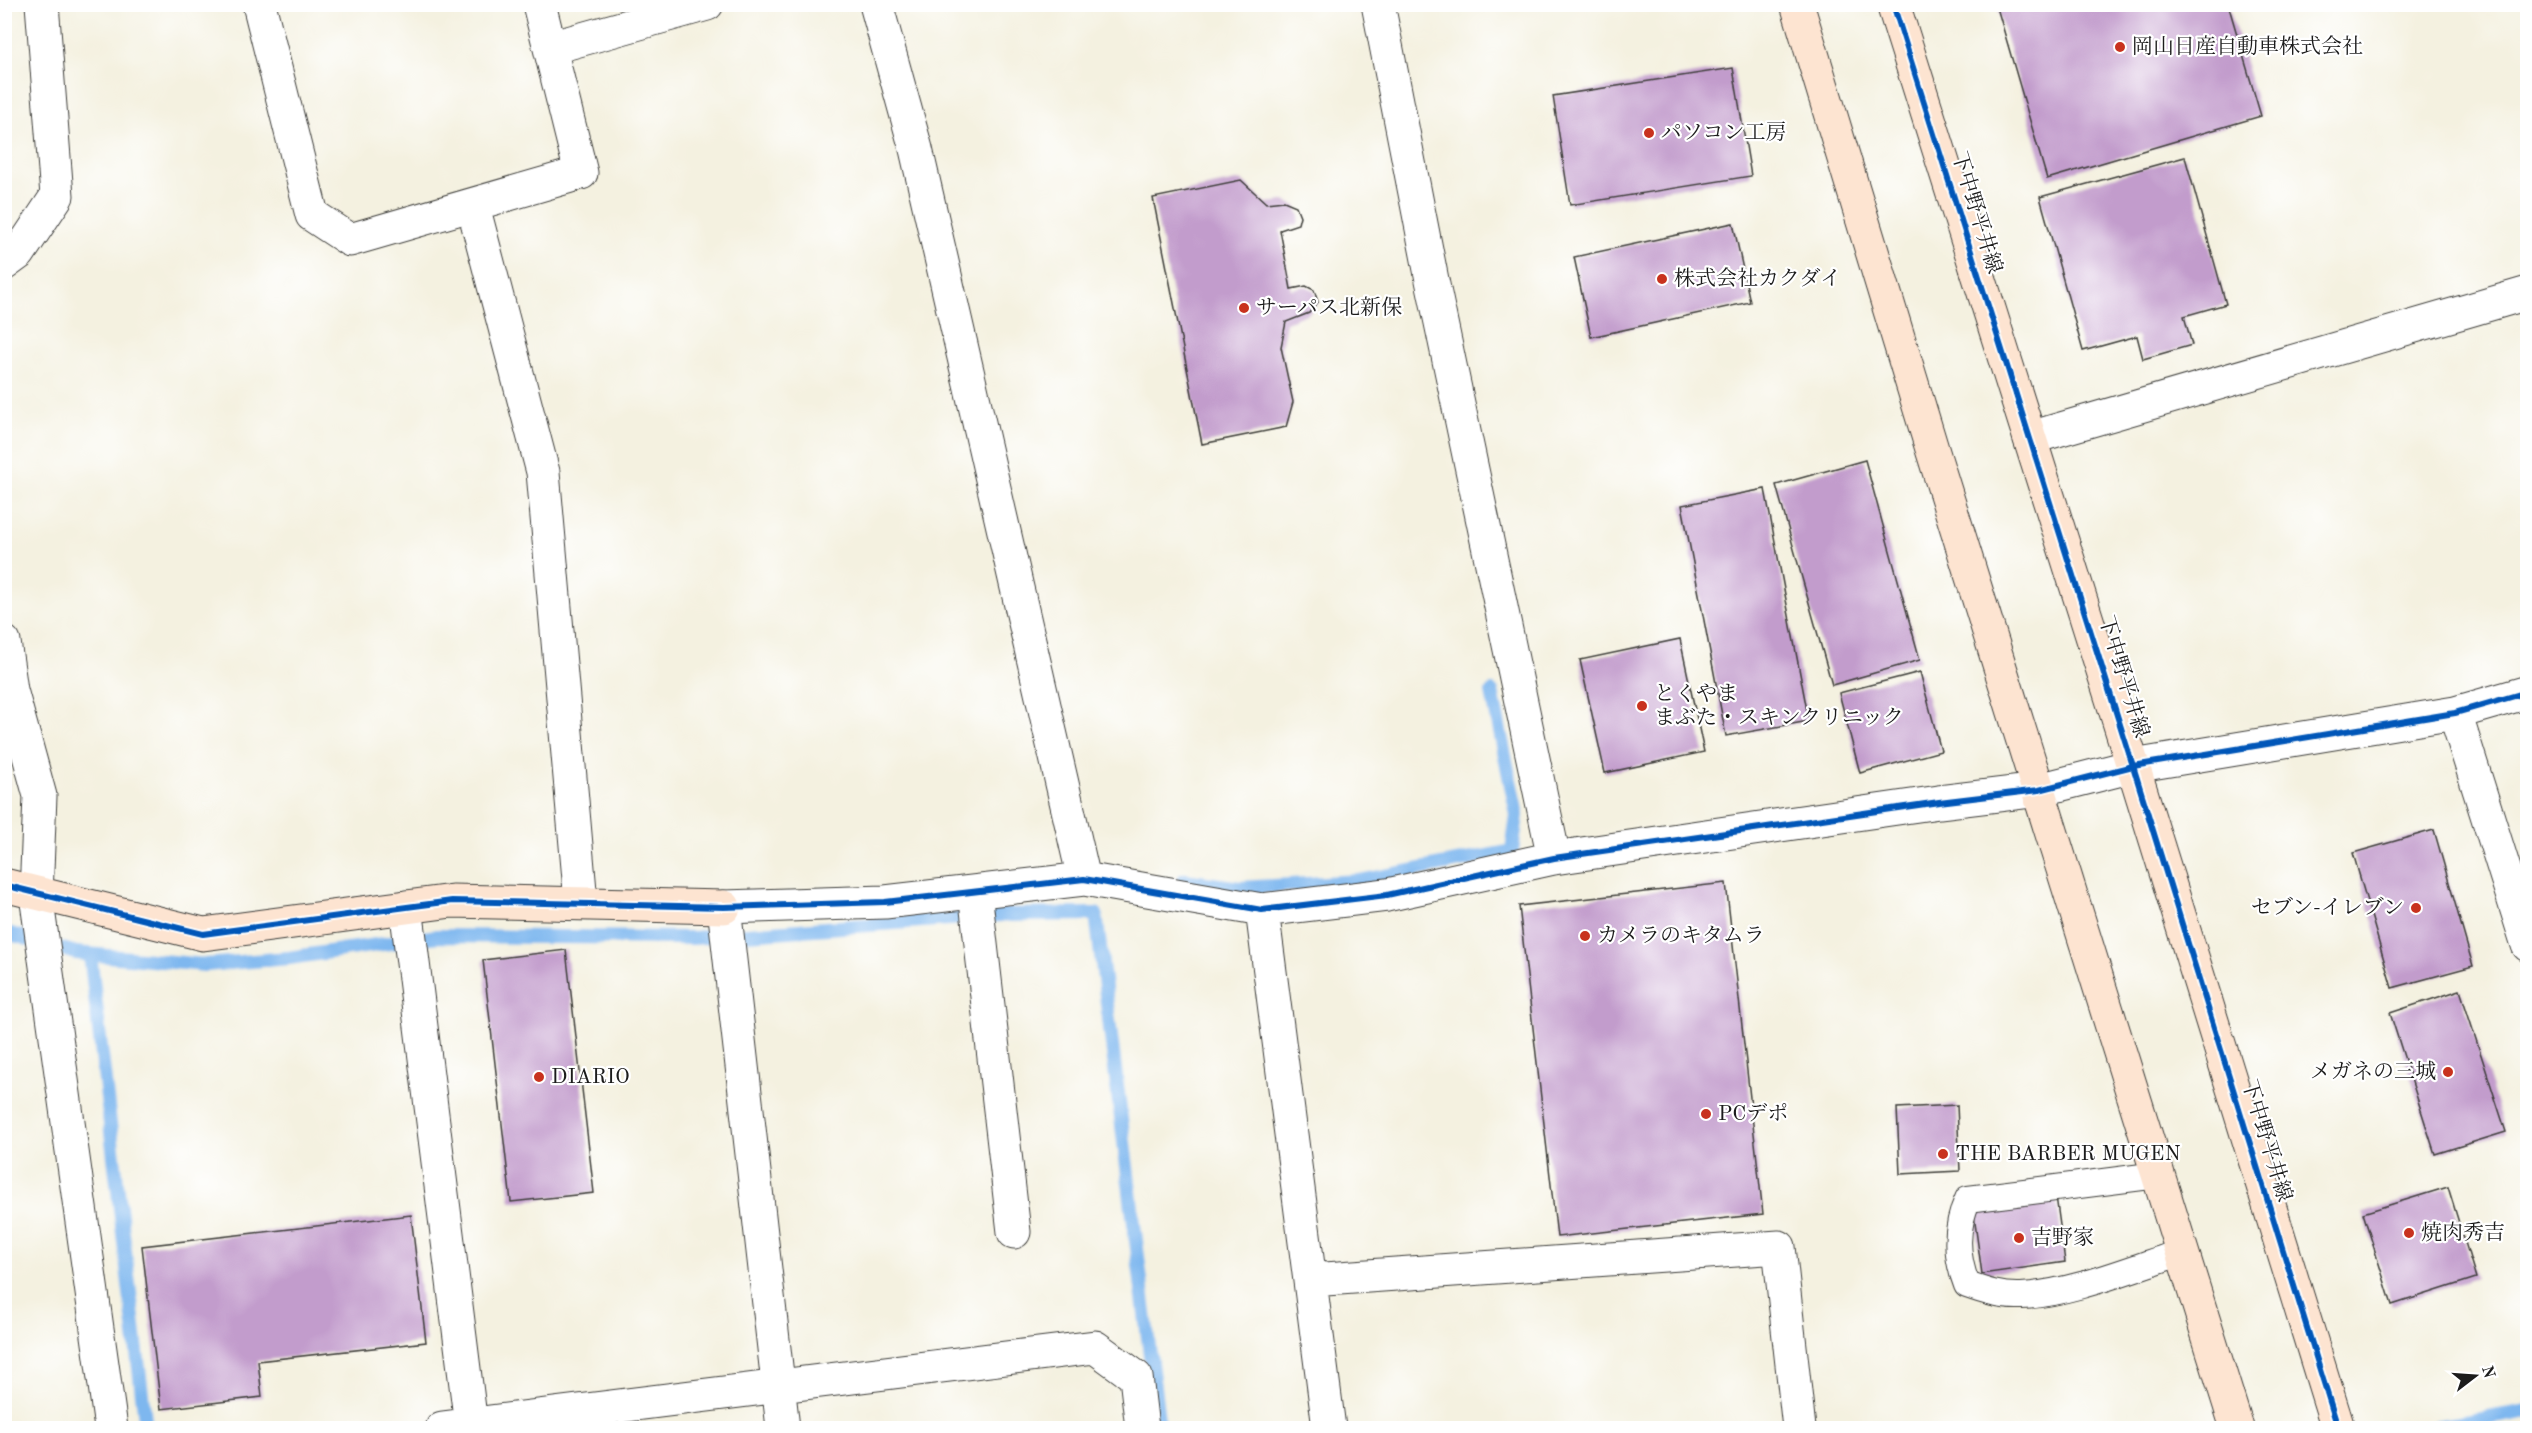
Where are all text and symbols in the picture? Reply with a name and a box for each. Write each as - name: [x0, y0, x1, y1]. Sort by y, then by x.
- place label: 岡山日産自動車株式会社: [2132, 35, 2363, 58]
- marker: 岡山日産自動車株式会社: [2113, 40, 2127, 54]
- place label: パソコン工房: [1661, 121, 1787, 144]
- marker: パソコン工房: [1642, 126, 1656, 140]
- street label: 下中野平井線: [1948, 149, 2006, 276]
- place label: 株式会社カクダイ: [1674, 267, 1841, 290]
- marker: 株式会社カクダイ: [1655, 272, 1669, 286]
- place label: サーパス北新保: [1256, 296, 1402, 319]
- marker: サーパス北新保: [1237, 301, 1251, 315]
- street label: 下中野平井線: [2095, 613, 2153, 740]
- place label: とくやま まぶた・スキンクリニック: [1654, 683, 1904, 729]
- marker: とくやま まぶた・スキンクリニック: [1635, 699, 1649, 713]
- place label: セブン-イレブン: [2251, 896, 2404, 919]
- marker: セブン-イレブン: [2409, 901, 2423, 915]
- place label: カメラのキタムラ: [1597, 925, 1765, 947]
- marker: カメラのキタムラ: [1578, 929, 1592, 943]
- place label: メガネの三城: [2310, 1060, 2436, 1083]
- marker: メガネの三城: [2441, 1065, 2455, 1079]
- place label: DIARIO: [551, 1067, 630, 1088]
- marker: DIARIO: [532, 1070, 546, 1084]
- street label: 下中野平井線: [2238, 1077, 2296, 1204]
- place label: PCデポ: [1718, 1102, 1788, 1125]
- marker: PCデポ: [1699, 1107, 1713, 1121]
- place label: THE BARBER MUGEN: [1955, 1144, 2181, 1165]
- marker: THE BARBER MUGEN: [1936, 1147, 1950, 1161]
- place label: 焼肉秀吉: [2421, 1221, 2505, 1244]
- place label: 吉野家: [2031, 1226, 2094, 1249]
- marker: 焼肉秀吉: [2402, 1226, 2416, 1240]
- marker: 吉野家: [2012, 1231, 2026, 1245]
- north arrow: [2445, 1346, 2505, 1406]
- text: N: [2478, 1364, 2497, 1381]

